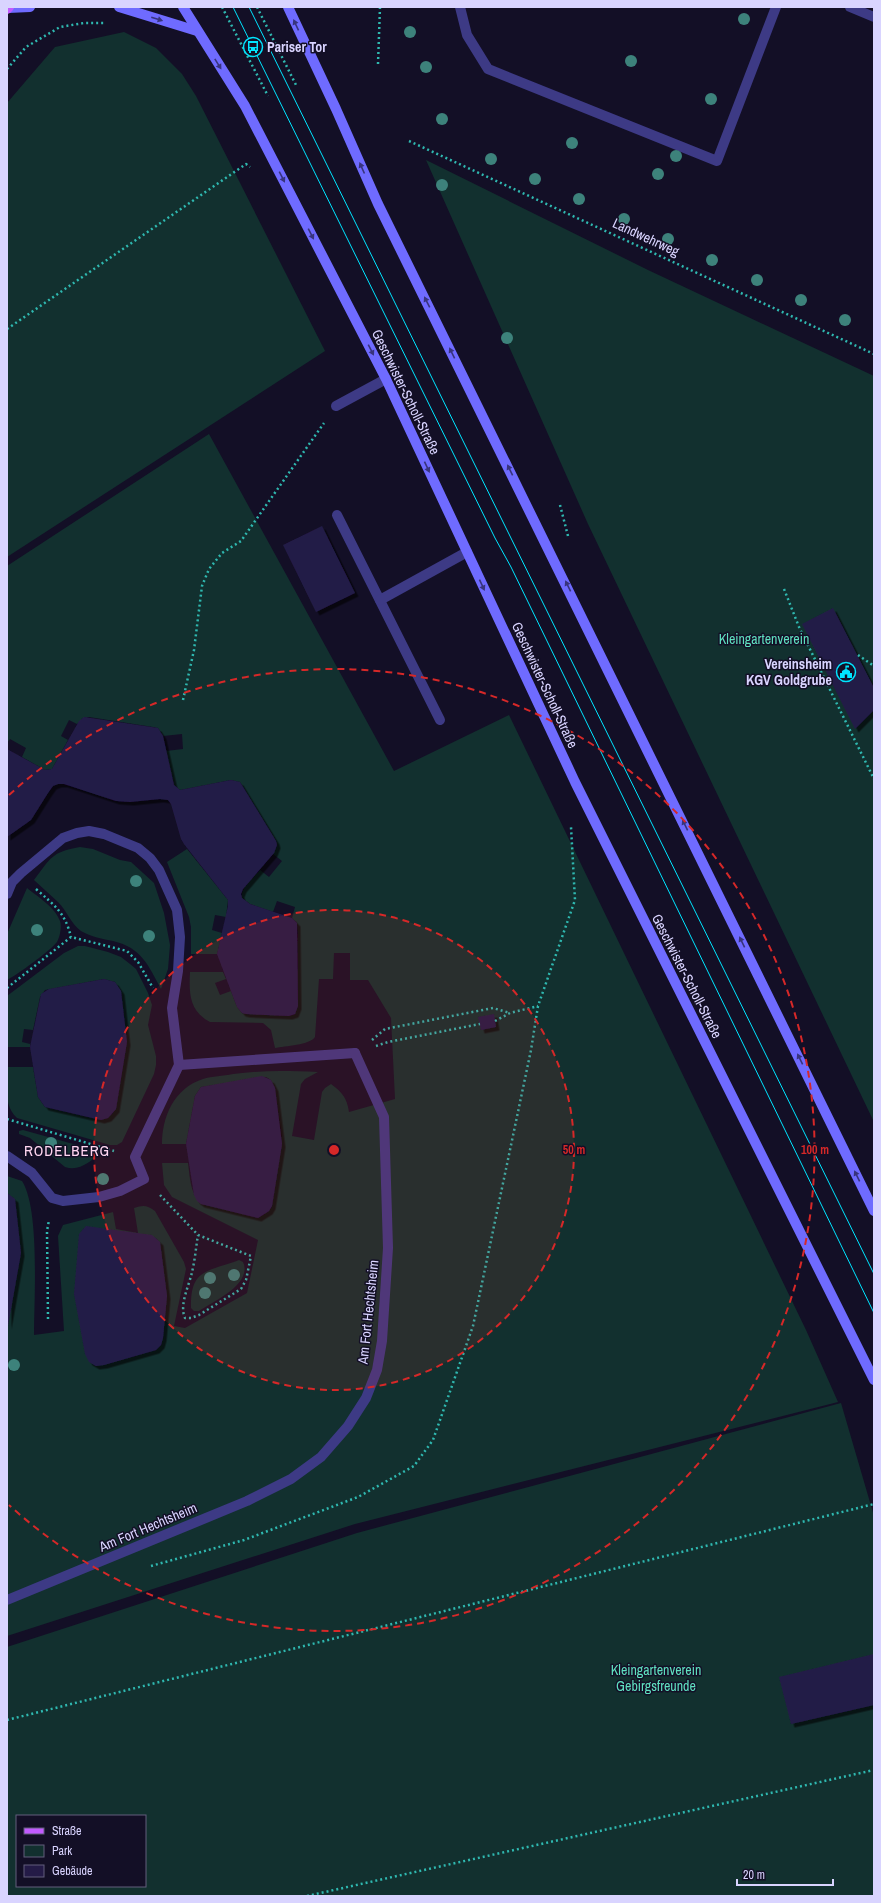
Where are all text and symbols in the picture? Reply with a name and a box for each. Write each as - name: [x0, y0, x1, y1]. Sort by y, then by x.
- one-way arrow: [151, 16, 163, 22]
- one-way arrow: [293, 19, 299, 30]
- bus stop icon: Pariser Tor: [242, 36, 264, 58]
- place label: Pariser Tor: [267, 38, 327, 56]
- one-way arrow: [215, 58, 222, 70]
- one-way arrow: [359, 162, 365, 174]
- one-way arrow: [279, 172, 285, 183]
- street label: Landwehrweg: [610, 214, 683, 261]
- one-way arrow: [308, 228, 315, 240]
- one-way arrow: [424, 296, 430, 307]
- street label: Geschwister-Scholl-Straße: [368, 326, 444, 458]
- one-way arrow: [367, 344, 374, 356]
- one-way arrow: [449, 347, 456, 359]
- one-way arrow: [424, 461, 430, 473]
- one-way arrow: [507, 464, 513, 476]
- one-way arrow: [479, 579, 485, 590]
- one-way arrow: [565, 581, 571, 592]
- street label: Geschwister-Scholl-Straße: [508, 619, 582, 751]
- park label: Kleingartenverein: [719, 630, 809, 648]
- place label: Vereinsheim KGV Goldgrube: [746, 655, 832, 689]
- public building icon: Vereinsheim KGV Goldgrube: [835, 661, 857, 683]
- one-way arrow: [682, 820, 688, 831]
- street label: Geschwister-Scholl-Straße: [648, 911, 726, 1041]
- one-way arrow: [739, 936, 745, 948]
- one-way arrow: [797, 1053, 803, 1065]
- district label: RODELBERG: [24, 1140, 110, 1161]
- text: 50 m: [563, 1142, 585, 1158]
- text: 100 m: [801, 1142, 829, 1158]
- centre of rings: [327, 1143, 341, 1157]
- one-way arrow: [854, 1170, 860, 1181]
- street label: Am Fort Hechtsheim: [353, 1259, 382, 1366]
- street label: Am Fort Hechtsheim: [95, 1498, 200, 1556]
- park label: Kleingartenverein Gebirgsfreunde: [611, 1661, 701, 1695]
- legend: [16, 1815, 146, 1887]
- text: Straße: [52, 1823, 82, 1839]
- text: Park: [52, 1843, 72, 1859]
- scale bar: [737, 1861, 833, 1887]
- text: Gebäude: [52, 1863, 93, 1879]
- text: 20 m: [743, 1867, 765, 1883]

